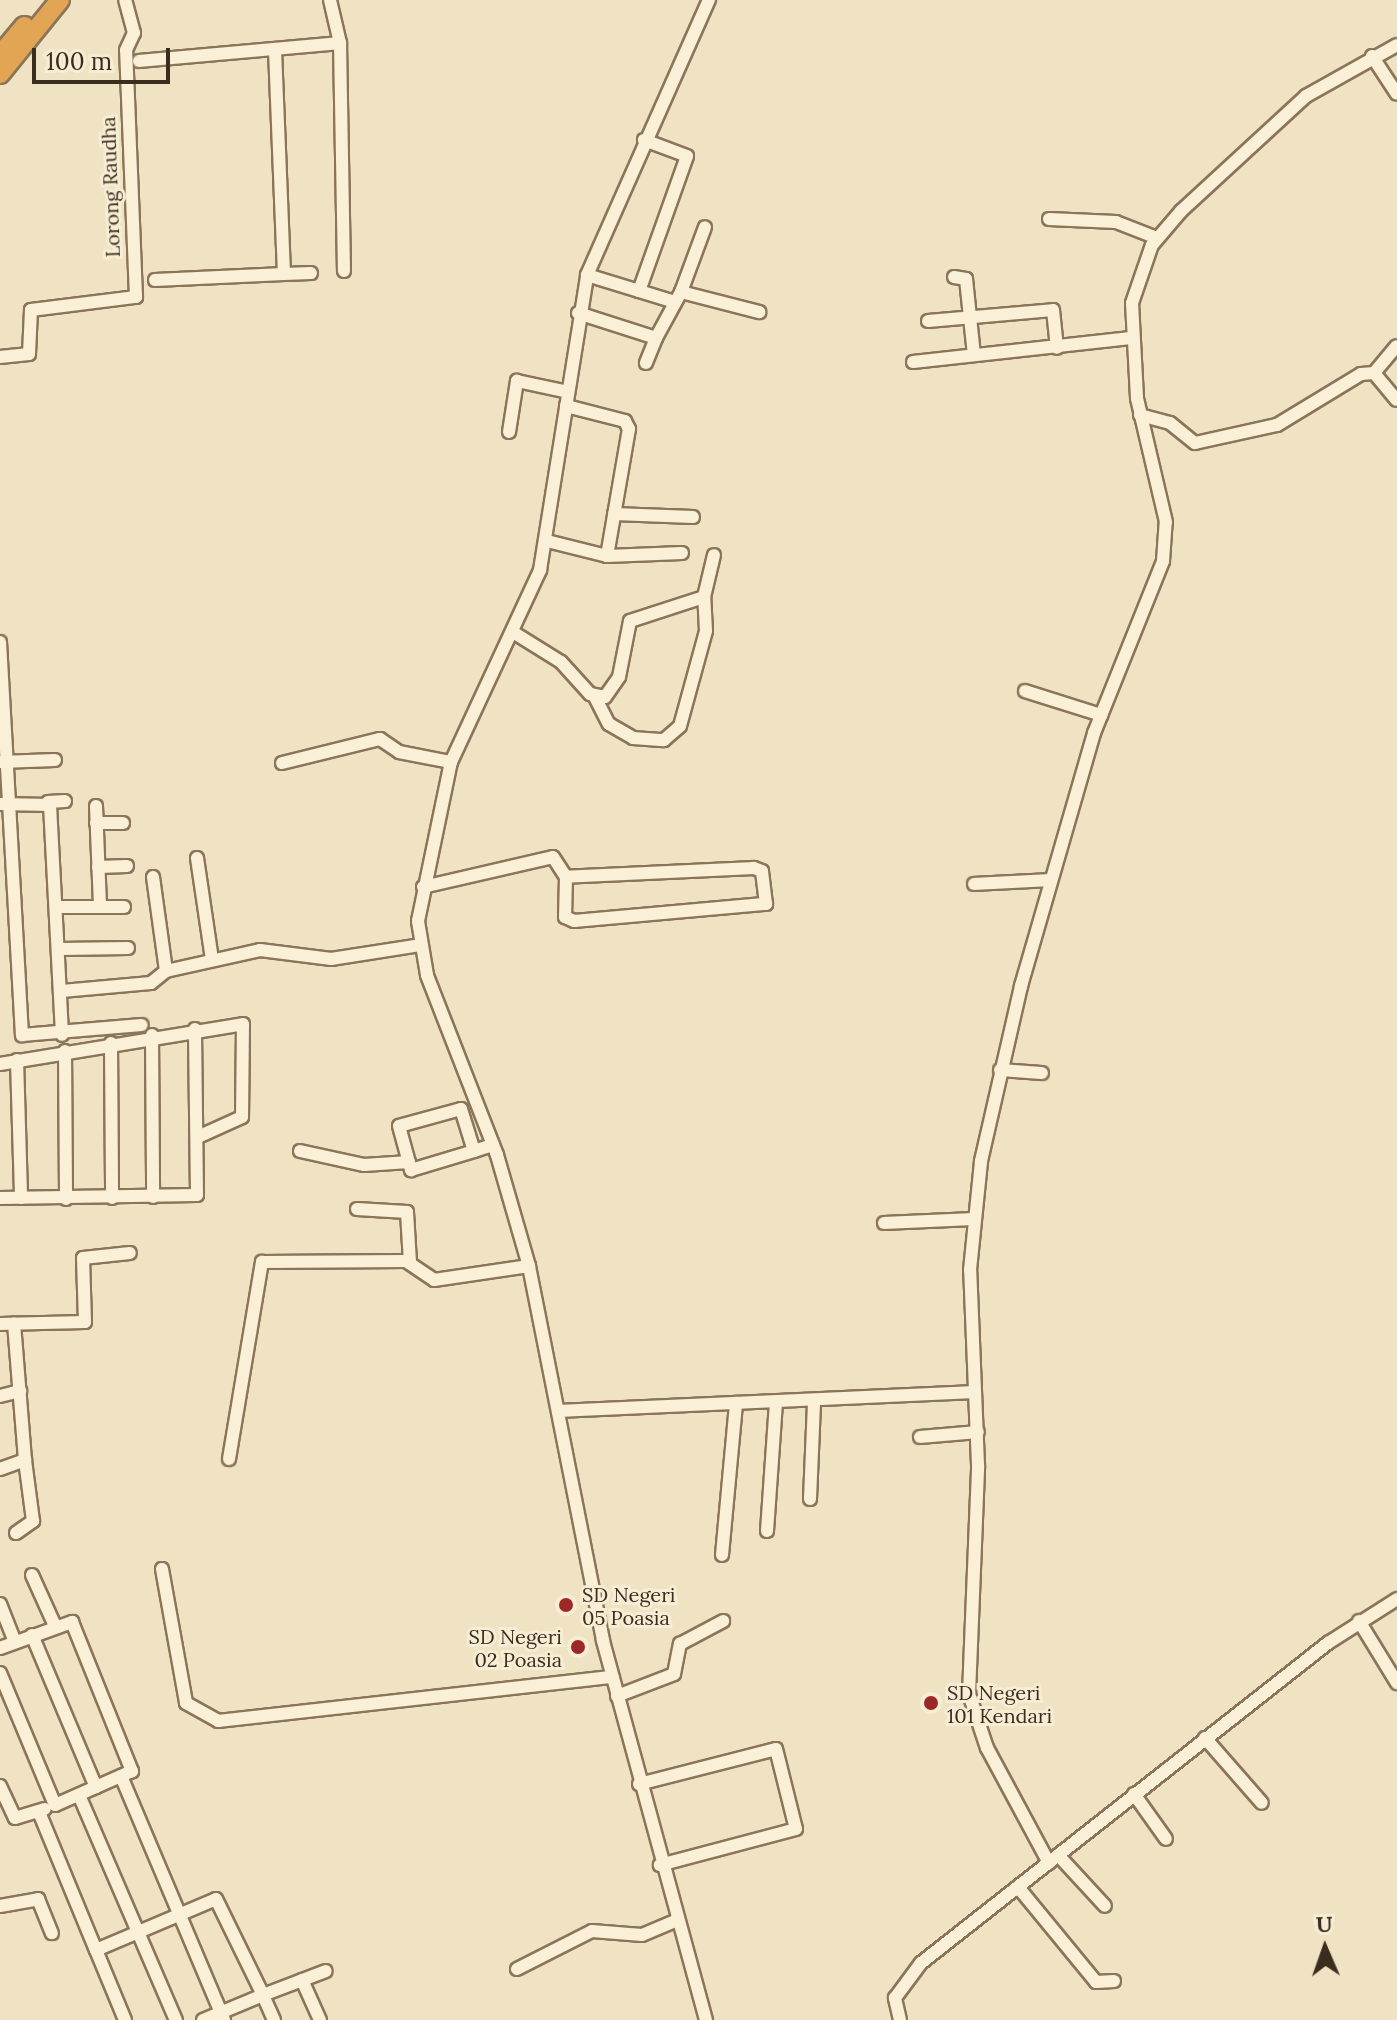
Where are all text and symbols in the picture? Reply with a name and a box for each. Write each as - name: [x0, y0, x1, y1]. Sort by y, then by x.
- scale bar: [36, 32, 174, 82]
- text: 100 m: [46, 46, 112, 77]
- street label: Lorong Raudha: [96, 116, 124, 258]
- place label: SD Negeri 05 Poasia: [582, 1582, 675, 1629]
- marker: SD Negeri 05 Poasia: [557, 1596, 575, 1614]
- place label: SD Negeri 02 Poasia: [469, 1624, 562, 1671]
- marker: SD Negeri 02 Poasia: [569, 1638, 587, 1656]
- place label: SD Negeri 101 Kendari: [947, 1680, 1052, 1727]
- marker: SD Negeri 101 Kendari: [922, 1694, 940, 1712]
- north arrow: [1285, 1908, 1365, 1988]
- text: U: [1315, 1910, 1333, 1938]

